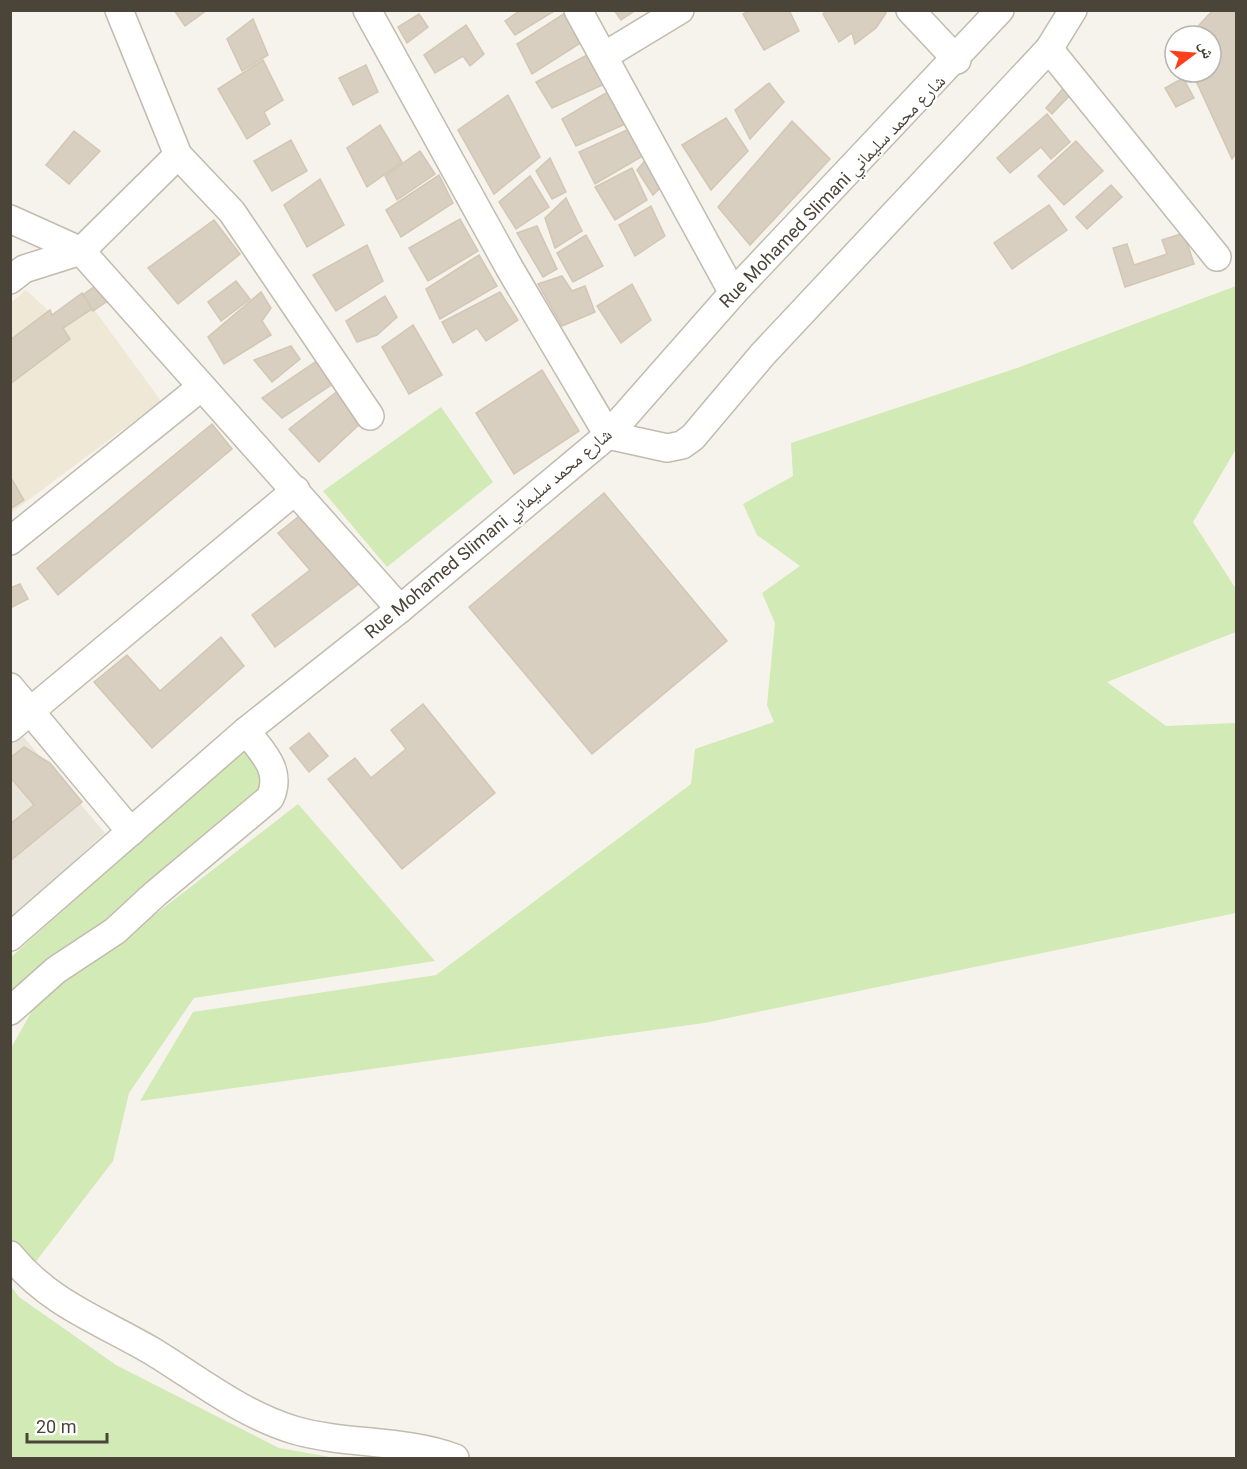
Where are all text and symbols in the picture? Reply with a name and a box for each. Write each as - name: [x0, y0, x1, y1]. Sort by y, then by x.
- north arrow: [1163, 24, 1223, 84]
- text: ش: [1195, 39, 1218, 61]
- street label: Rue Mohamed Slimani شارع محمد سليماني: [715, 70, 953, 315]
- street label: Rue Mohamed Slimani شارع محمد سليماني: [360, 423, 619, 646]
- scale bar: [27, 1406, 106, 1444]
- text: 20 m: [36, 1416, 76, 1437]

